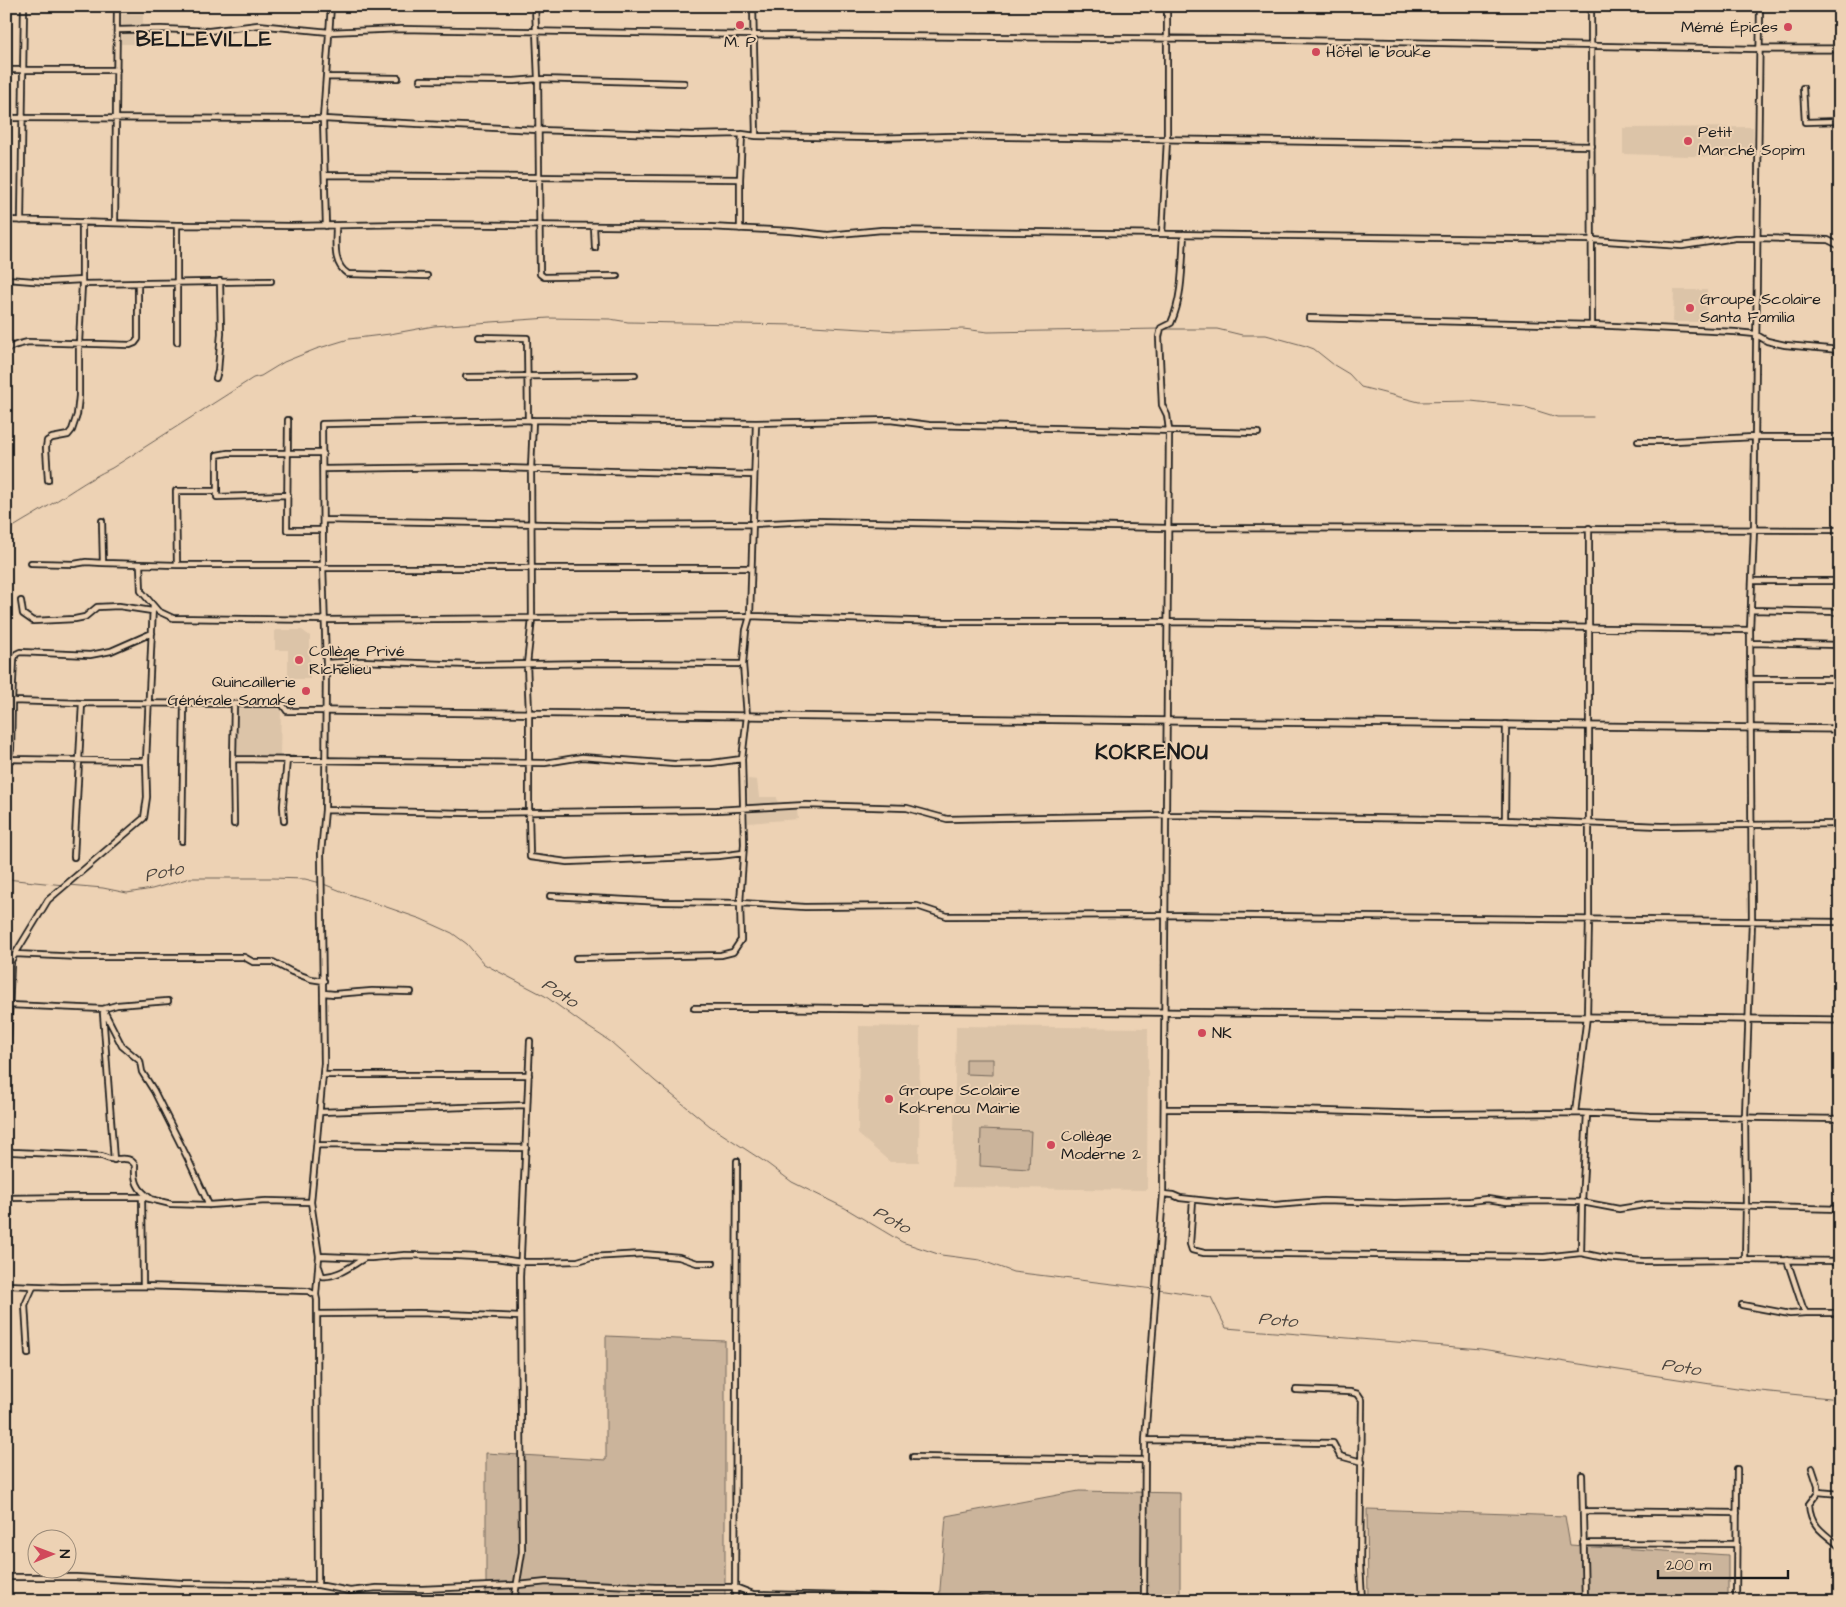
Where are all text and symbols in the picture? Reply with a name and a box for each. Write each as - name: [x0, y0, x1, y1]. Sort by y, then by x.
- place label: Mémé Épices: [1681, 16, 1778, 38]
- marker: M. P: [734, 19, 746, 31]
- marker: Mémé Épices: [1782, 21, 1794, 33]
- district label: BELLEVILLE: [136, 25, 272, 54]
- place label: M. P: [724, 31, 756, 53]
- place label: Hôtel le bouke: [1326, 41, 1431, 63]
- marker: Hôtel le bouke: [1310, 46, 1322, 58]
- place label: Petit Marché Sopim: [1698, 121, 1805, 161]
- marker: Petit Marché Sopim: [1682, 135, 1694, 147]
- place label: Groupe Scolaire Santa Familia: [1700, 288, 1821, 328]
- marker: Groupe Scolaire Santa Familia: [1684, 302, 1696, 314]
- place label: Collège Privé Richelieu: [309, 640, 405, 680]
- marker: Collège Privé Richelieu: [293, 654, 305, 666]
- place label: Quincaillerie Générale Samake: [168, 671, 296, 711]
- marker: Quincaillerie Générale Samake: [300, 685, 312, 697]
- district label: KOKRENOU: [1095, 738, 1209, 767]
- water label: Poto: [142, 855, 188, 888]
- water label: Poto: [537, 972, 585, 1015]
- place label: NK: [1212, 1022, 1232, 1044]
- marker: NK: [1196, 1027, 1208, 1039]
- place label: Groupe Scolaire Kokrenou Mairie: [899, 1079, 1021, 1119]
- marker: Groupe Scolaire Kokrenou Mairie: [883, 1093, 895, 1105]
- place label: Collège Moderne 2: [1061, 1125, 1141, 1165]
- marker: Collège Moderne 2: [1045, 1139, 1057, 1151]
- water label: Poto: [869, 1200, 917, 1241]
- water label: Poto: [1257, 1306, 1300, 1334]
- water label: Poto: [1660, 1352, 1704, 1383]
- north arrow: [28, 1530, 78, 1580]
- scale bar: [1658, 1547, 1788, 1579]
- text: N: [54, 1549, 74, 1559]
- text: 200 m: [1666, 1555, 1712, 1576]

